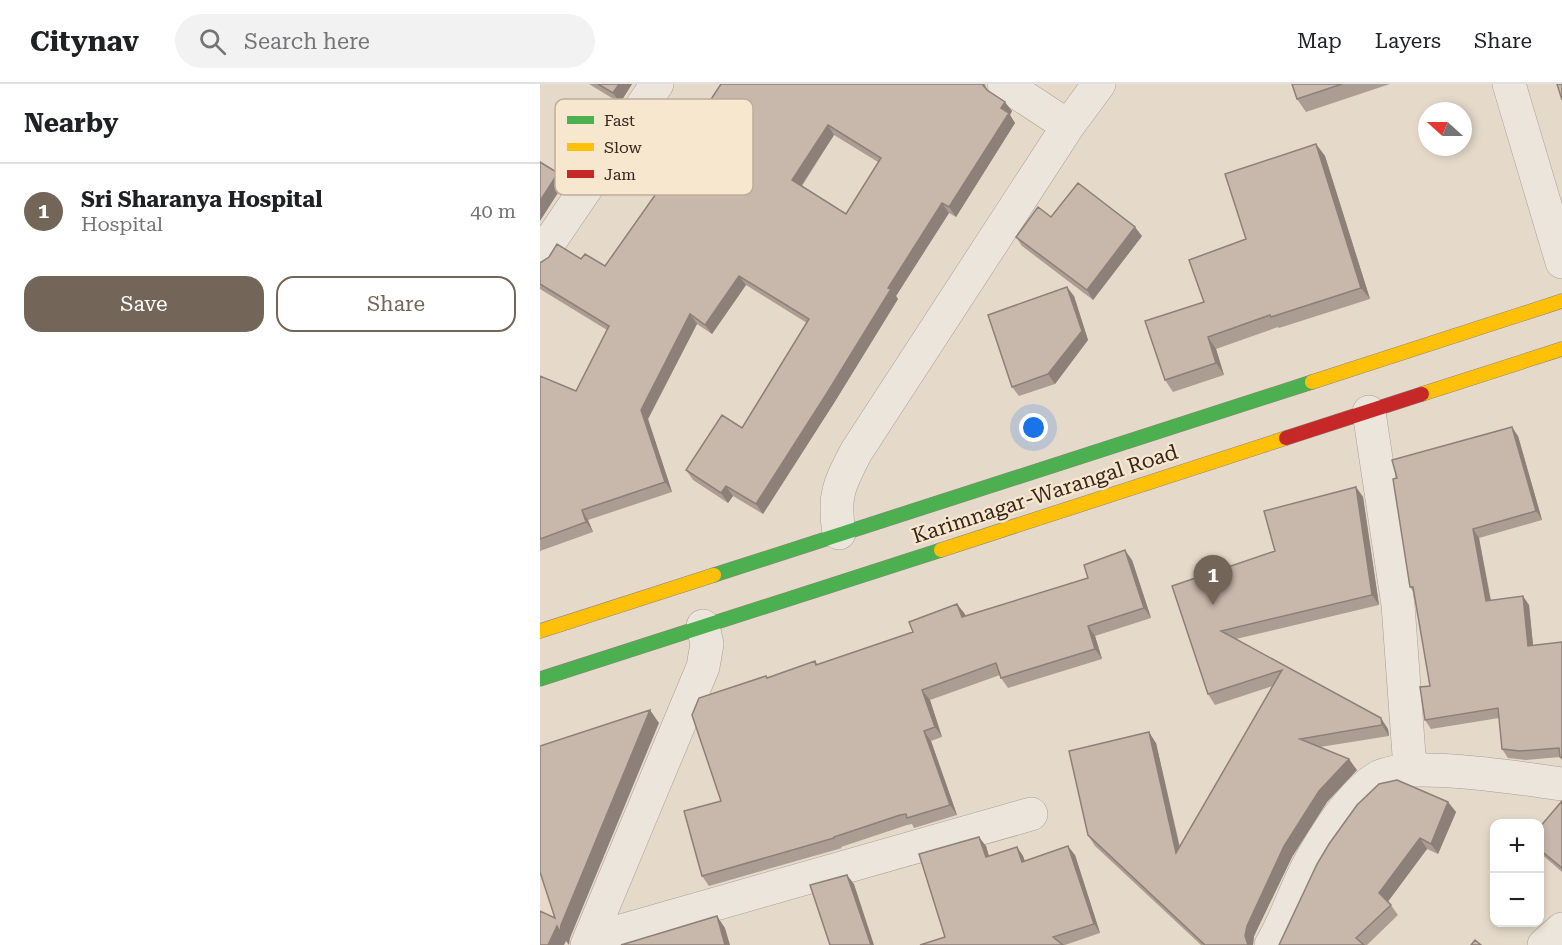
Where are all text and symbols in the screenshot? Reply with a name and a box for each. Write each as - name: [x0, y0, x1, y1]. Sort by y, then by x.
- search box: [175, 14, 595, 68]
- text: Citynav: [30, 25, 139, 58]
- icon: search: [196, 25, 229, 58]
- text: Search here: [244, 29, 370, 54]
- text: Map: [1297, 29, 1342, 53]
- text: Layers: [1375, 29, 1441, 53]
- text: Share: [1474, 29, 1532, 53]
- legend: [555, 99, 753, 195]
- north arrow: [1418, 102, 1472, 156]
- text: Nearby: [24, 108, 118, 138]
- text: Fast: [604, 111, 635, 130]
- text: Slow: [604, 138, 642, 157]
- text: Jam: [604, 165, 636, 184]
- text: Sri Sharanya Hospital: [81, 187, 322, 212]
- text: 1: [38, 199, 49, 223]
- text: 40 m: [470, 199, 516, 223]
- text: Hospital: [81, 212, 163, 236]
- button: Save: [24, 276, 264, 332]
- button: Share: [276, 276, 516, 332]
- your location: [1019, 413, 1048, 442]
- street label: Karimnagar-Warangal Road: [909, 440, 1181, 548]
- pin: 1: [1194, 556, 1232, 605]
- map controls: [1490, 819, 1544, 927]
- button: +: [1490, 819, 1544, 873]
- button: −: [1490, 873, 1544, 927]

